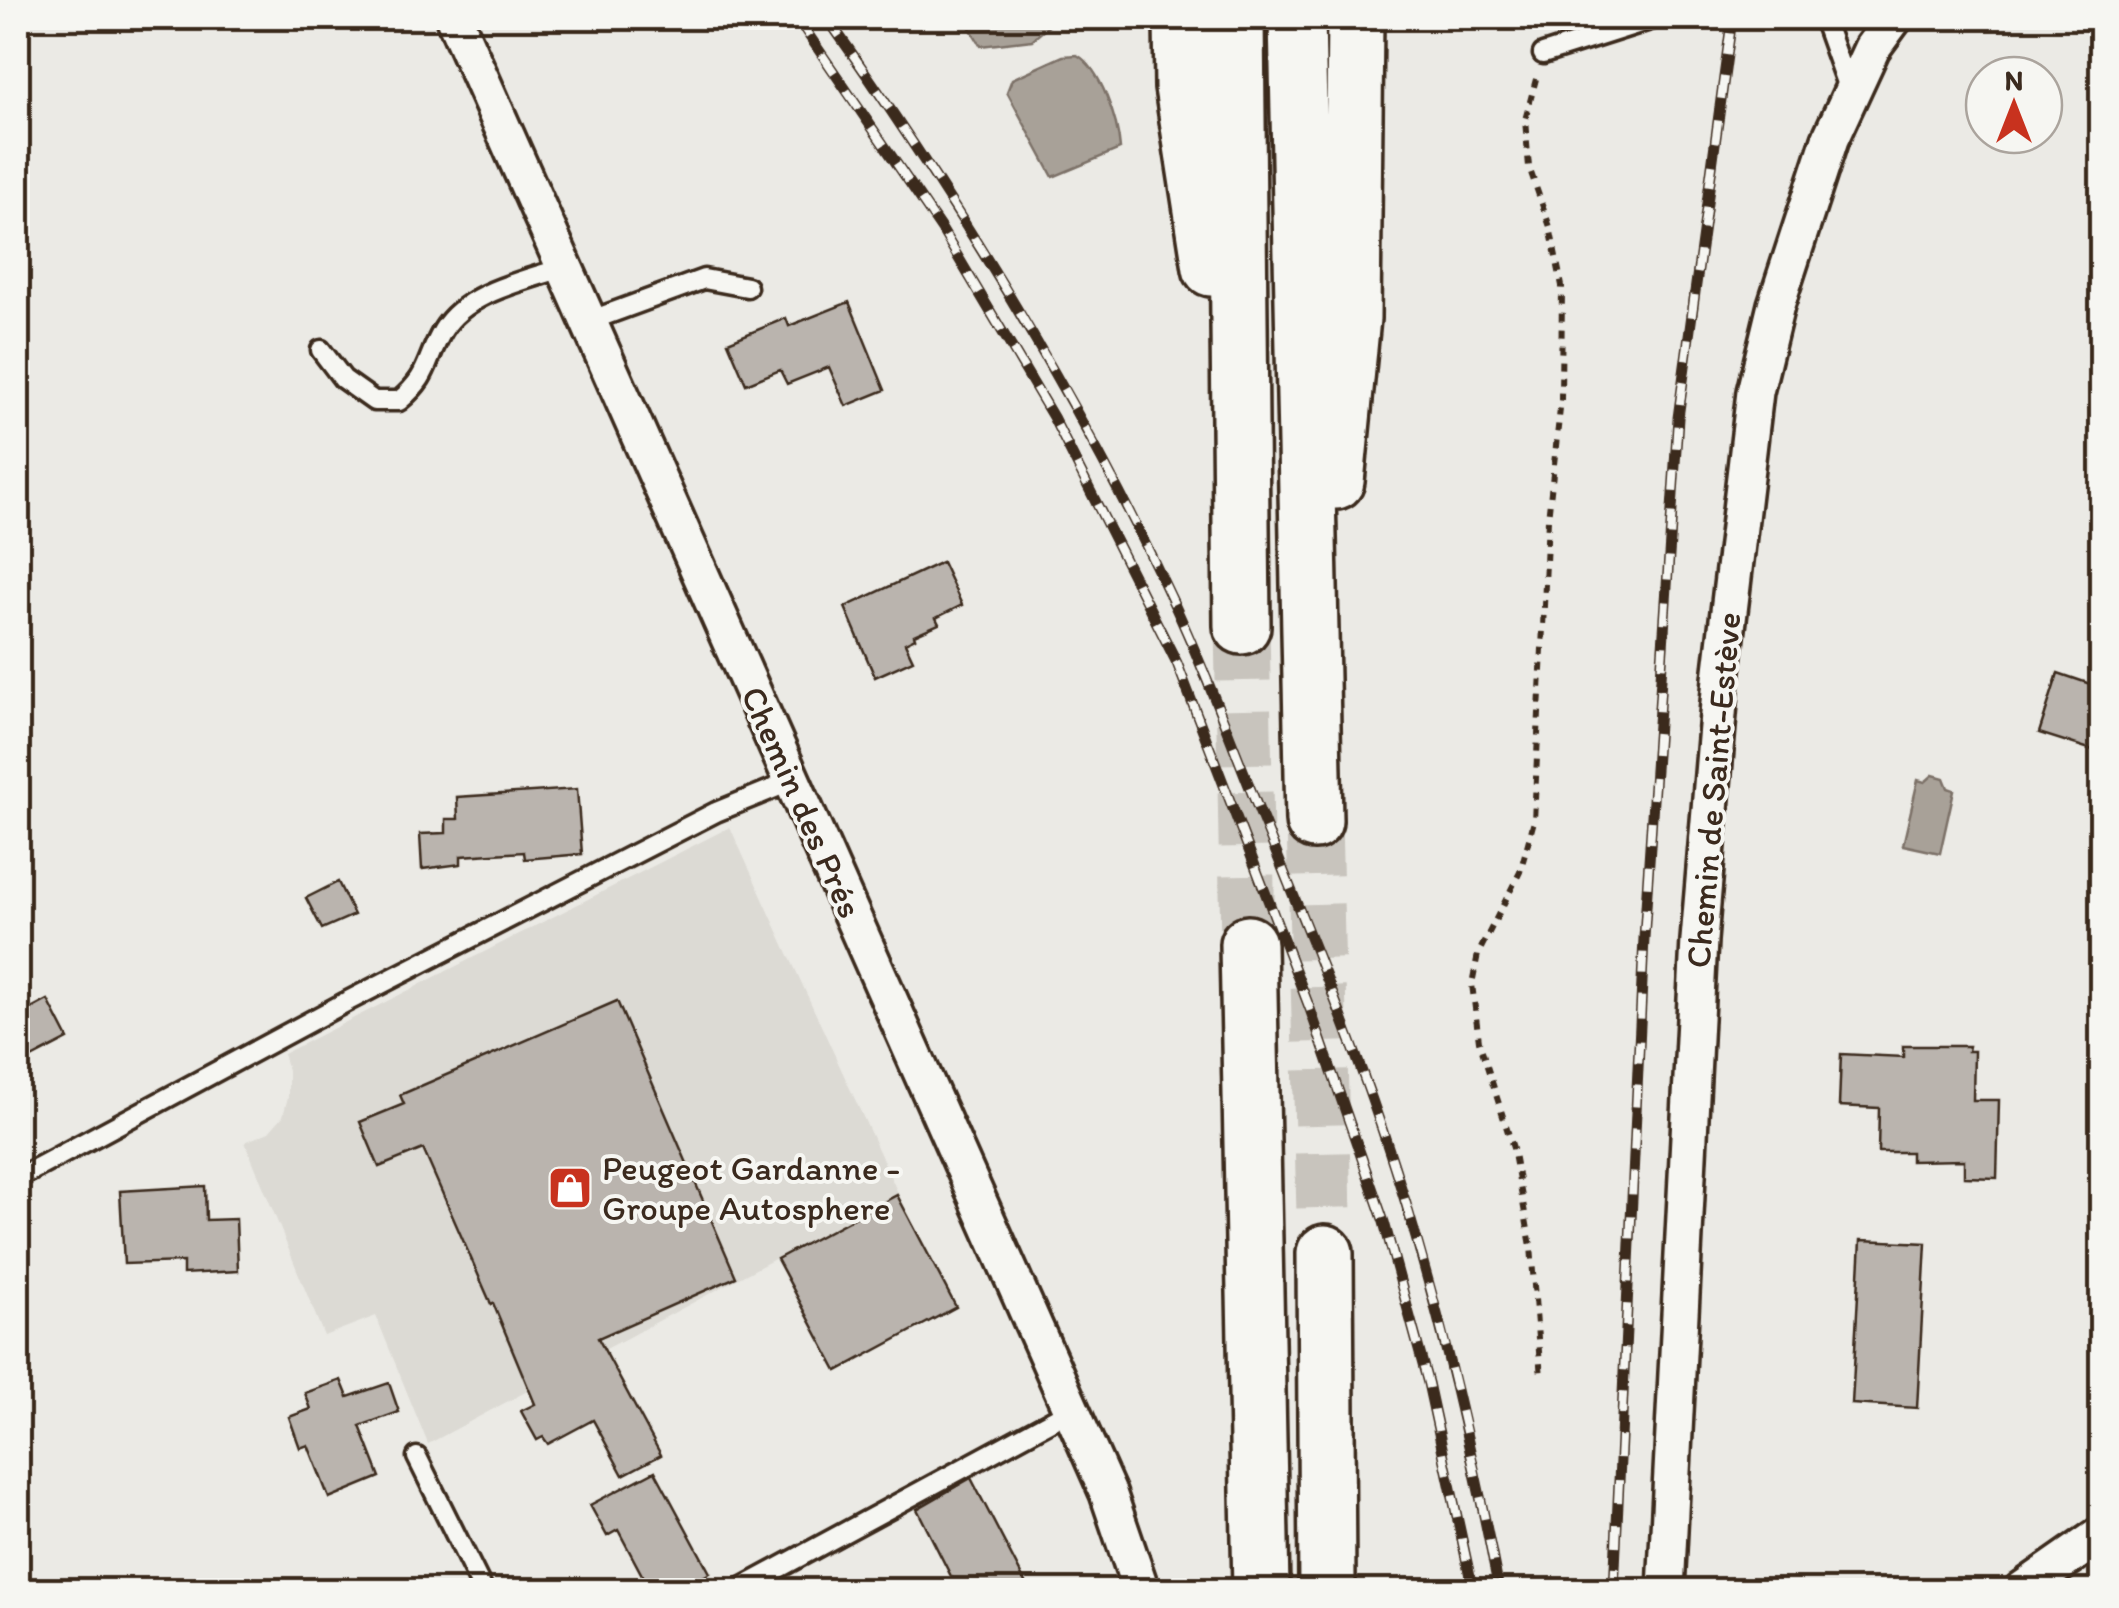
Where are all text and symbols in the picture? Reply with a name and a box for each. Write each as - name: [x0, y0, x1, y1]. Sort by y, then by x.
- north arrow: [1964, 55, 2064, 155]
- text: N: [2005, 63, 2023, 97]
- street label: Chemin de Saint-Estève: [1677, 610, 1749, 970]
- street label: Chemin des Prés: [732, 680, 872, 924]
- place label: Peugeot Gardanne - Groupe Autosphere: [602, 1147, 900, 1229]
- shop icon: Peugeot Gardanne - Groupe Autosphere: [547, 1165, 593, 1211]

